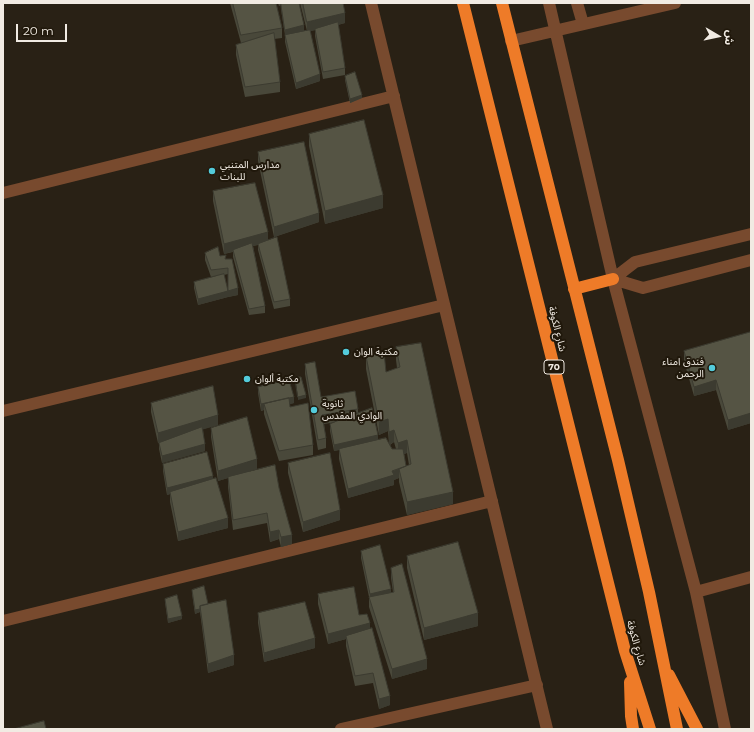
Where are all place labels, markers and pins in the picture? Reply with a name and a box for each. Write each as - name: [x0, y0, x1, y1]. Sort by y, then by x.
- place label: مدارس المتنبي للبنات: [220, 159, 280, 182]
- marker: مدارس المتنبي للبنات: [207, 166, 217, 176]
- place label: مكتبة الوان: [354, 346, 398, 358]
- marker: مكتبة الوان: [341, 347, 351, 357]
- place label: فندق امناء الرحمن: [662, 356, 704, 380]
- marker: فندق امناء الرحمن: [707, 363, 717, 373]
- place label: مكتبة ألوان: [255, 373, 299, 385]
- marker: مكتبة ألوان: [242, 374, 252, 384]
- place label: ثانوية الوادي المقدس: [322, 398, 382, 422]
- marker: ثانوية الوادي المقدس: [309, 405, 319, 415]

